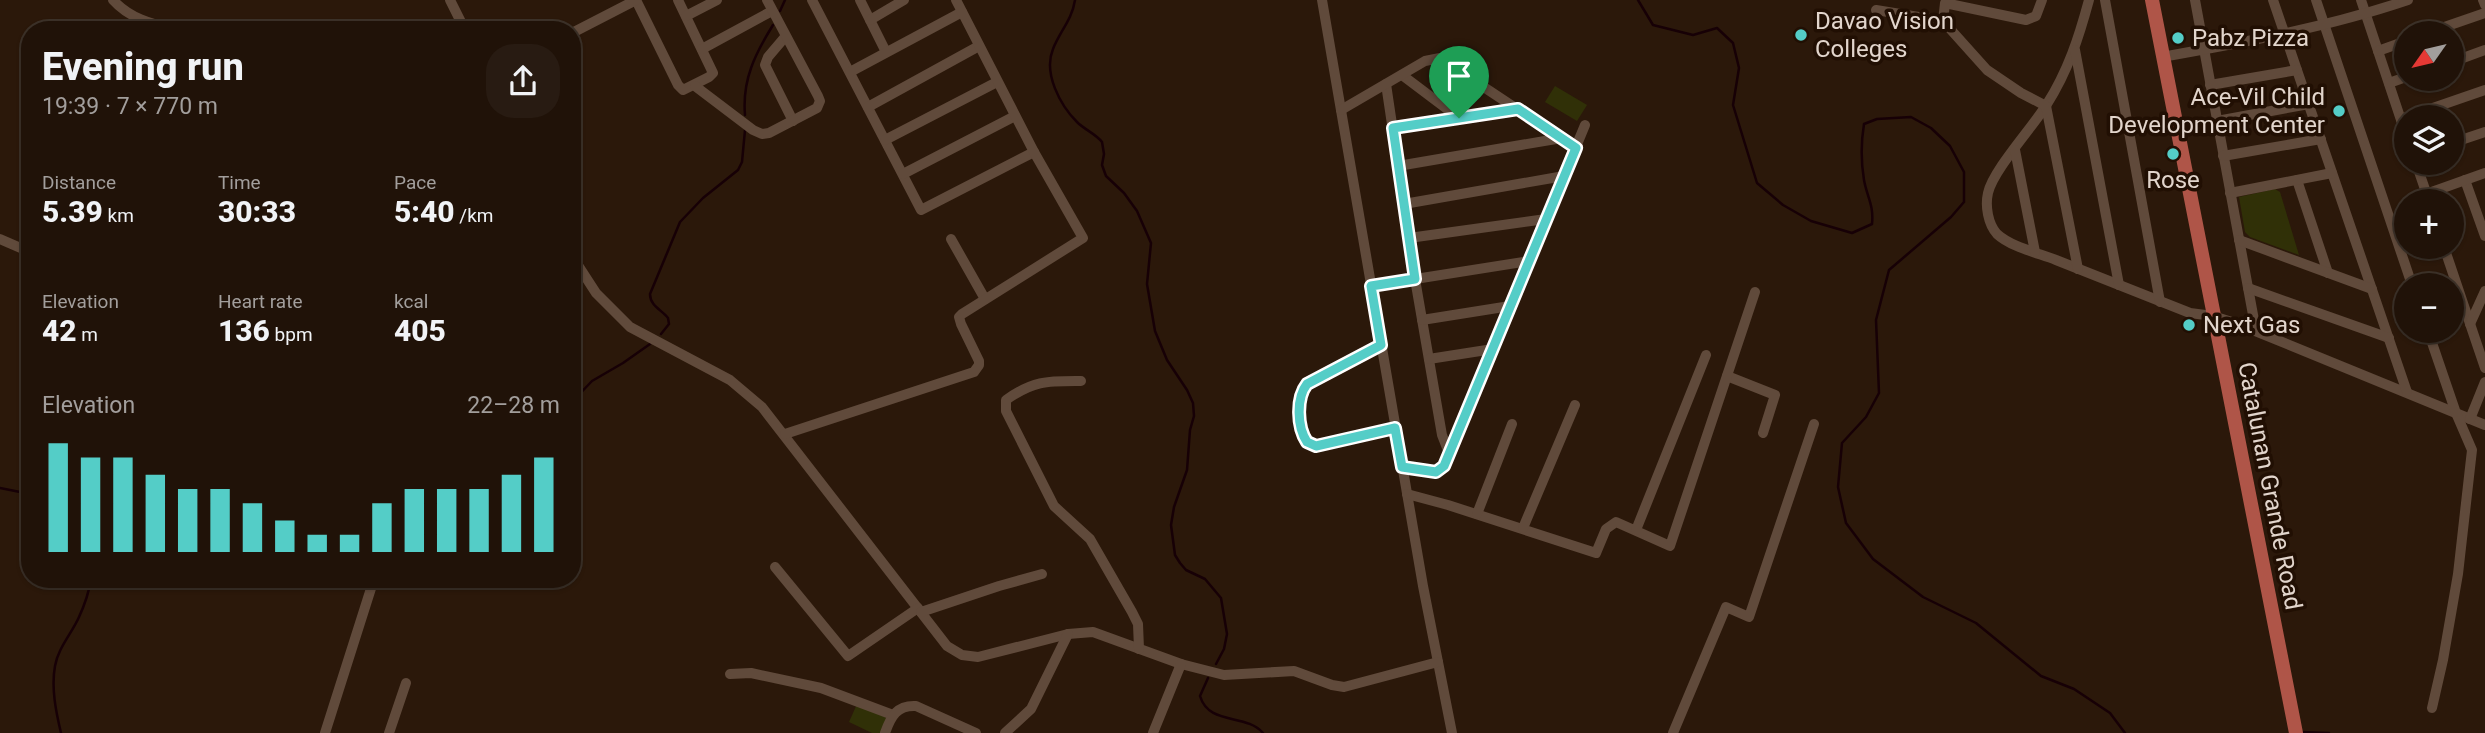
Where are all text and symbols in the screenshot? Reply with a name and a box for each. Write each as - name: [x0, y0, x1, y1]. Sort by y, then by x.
- place label: Davao Vision Colleges: [1815, 7, 1954, 63]
- north arrow: [2394, 21, 2464, 91]
- map controls: [2394, 21, 2464, 343]
- place label: Pabz Pizza: [2192, 24, 2309, 52]
- marker: Davao Vision Colleges: [1793, 27, 1809, 43]
- marker: Pabz Pizza: [2170, 30, 2186, 46]
- button: share: [486, 44, 560, 118]
- text: Evening run: [42, 45, 244, 89]
- pin: [1429, 46, 1489, 118]
- icon: arrive: [1440, 57, 1478, 95]
- place label: Ace-Vil Child Development Center: [2108, 83, 2325, 139]
- text: 19:39 · 7 × 770 m: [42, 93, 218, 120]
- marker: Ace-Vil Child Development Center: [2331, 103, 2347, 119]
- button: layers: [2394, 105, 2464, 175]
- marker: Rose: [2165, 146, 2181, 162]
- place label: Rose: [2146, 166, 2200, 194]
- text: Distance: [42, 171, 116, 194]
- text: Time: [218, 171, 261, 194]
- text: Pace: [394, 171, 436, 194]
- button: +: [2394, 189, 2464, 259]
- text: 5.39: [42, 194, 103, 229]
- text: 30:33: [218, 194, 296, 229]
- text: 5:40: [394, 194, 455, 229]
- text: km: [103, 204, 134, 227]
- text: /km: [455, 204, 494, 227]
- button: −: [2394, 273, 2464, 343]
- text: Elevation: [42, 290, 119, 313]
- text: Heart rate: [218, 290, 303, 313]
- text: kcal: [394, 290, 428, 313]
- place label: Next Gas: [2203, 311, 2300, 339]
- text: 42: [42, 313, 77, 348]
- text: 136: [218, 313, 270, 348]
- text: 405: [394, 313, 446, 348]
- marker: Next Gas: [2181, 317, 2197, 333]
- text: m: [77, 323, 98, 346]
- text: bpm: [270, 323, 313, 346]
- street label: Catalunan Grande Road: [2232, 360, 2308, 612]
- text: Elevation: [42, 392, 135, 419]
- text: 22–28 m: [467, 392, 560, 419]

